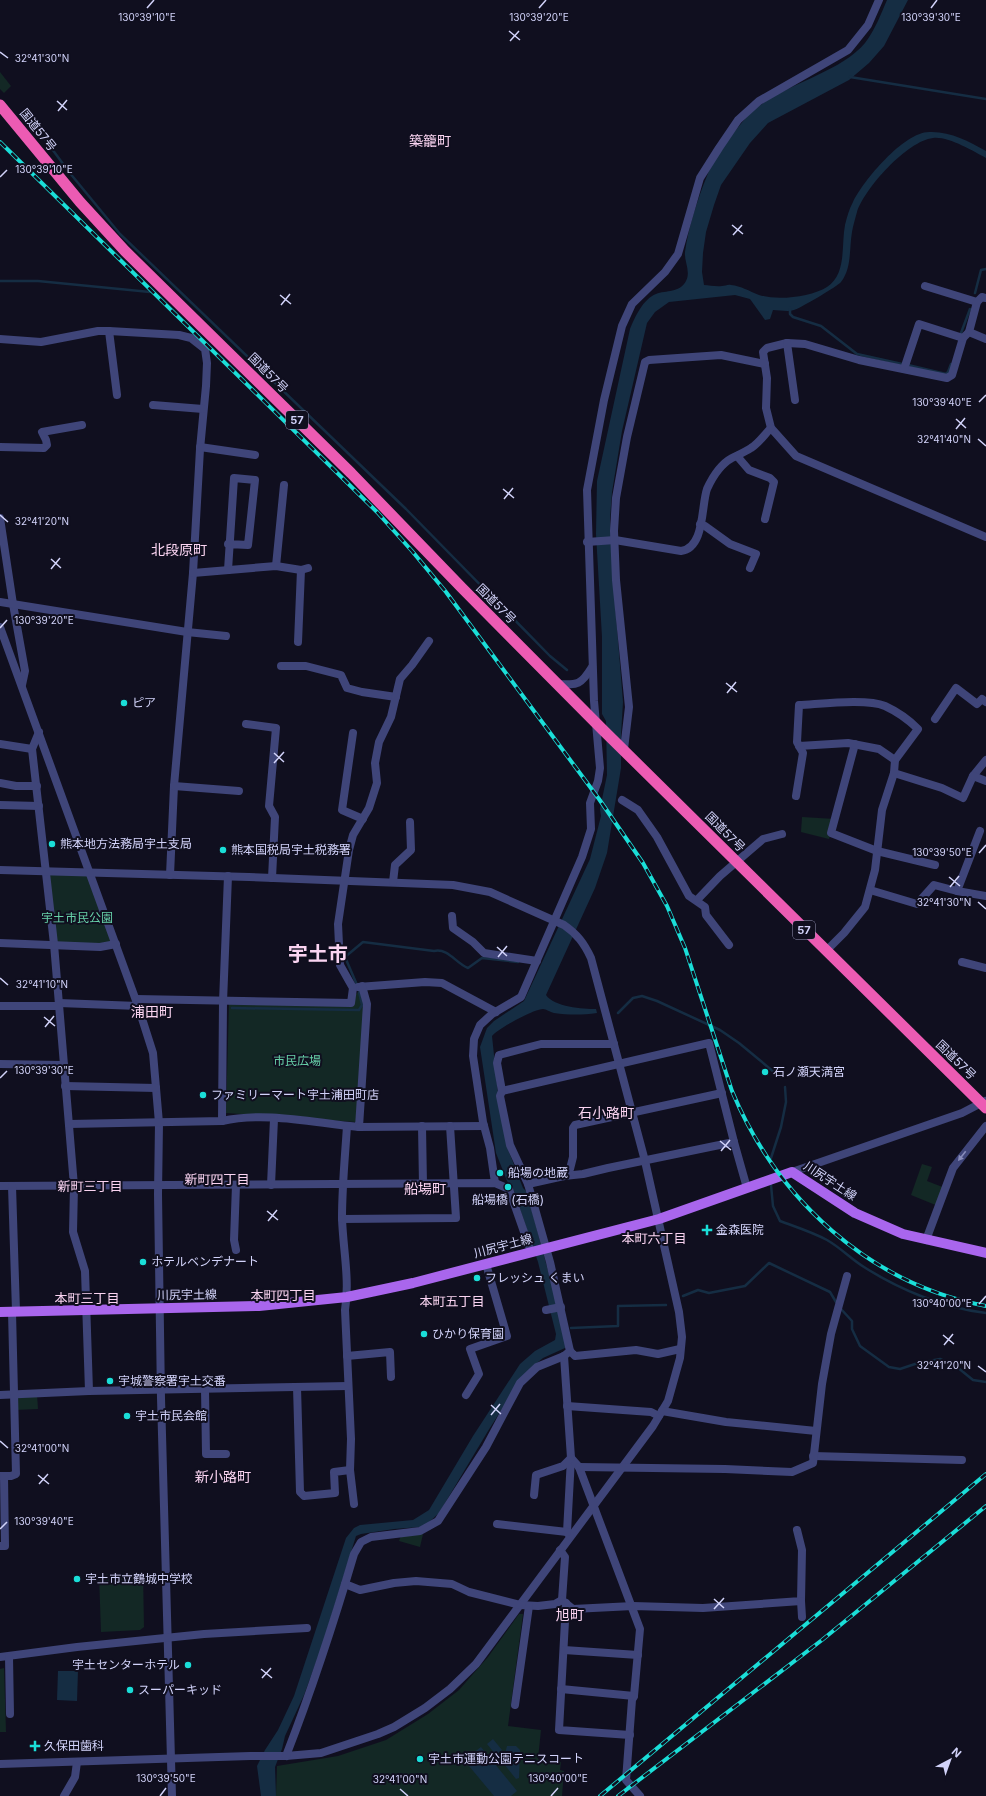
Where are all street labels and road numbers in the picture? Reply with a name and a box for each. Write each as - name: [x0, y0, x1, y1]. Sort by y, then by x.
- street label: 国道57号: [17, 106, 60, 154]
- street label: 国道57号: [245, 350, 291, 396]
- road number: 57: [286, 411, 308, 429]
- street label: 国道57号: [473, 581, 519, 627]
- street label: 国道57号: [702, 809, 748, 855]
- road number: 57: [793, 921, 815, 939]
- street label: 国道57号: [933, 1037, 980, 1082]
- street label: 川尻宇土線: [801, 1158, 860, 1203]
- street label: 川尻宇土線: [472, 1231, 534, 1261]
- street label: 川尻宇土線: [157, 1286, 217, 1303]

